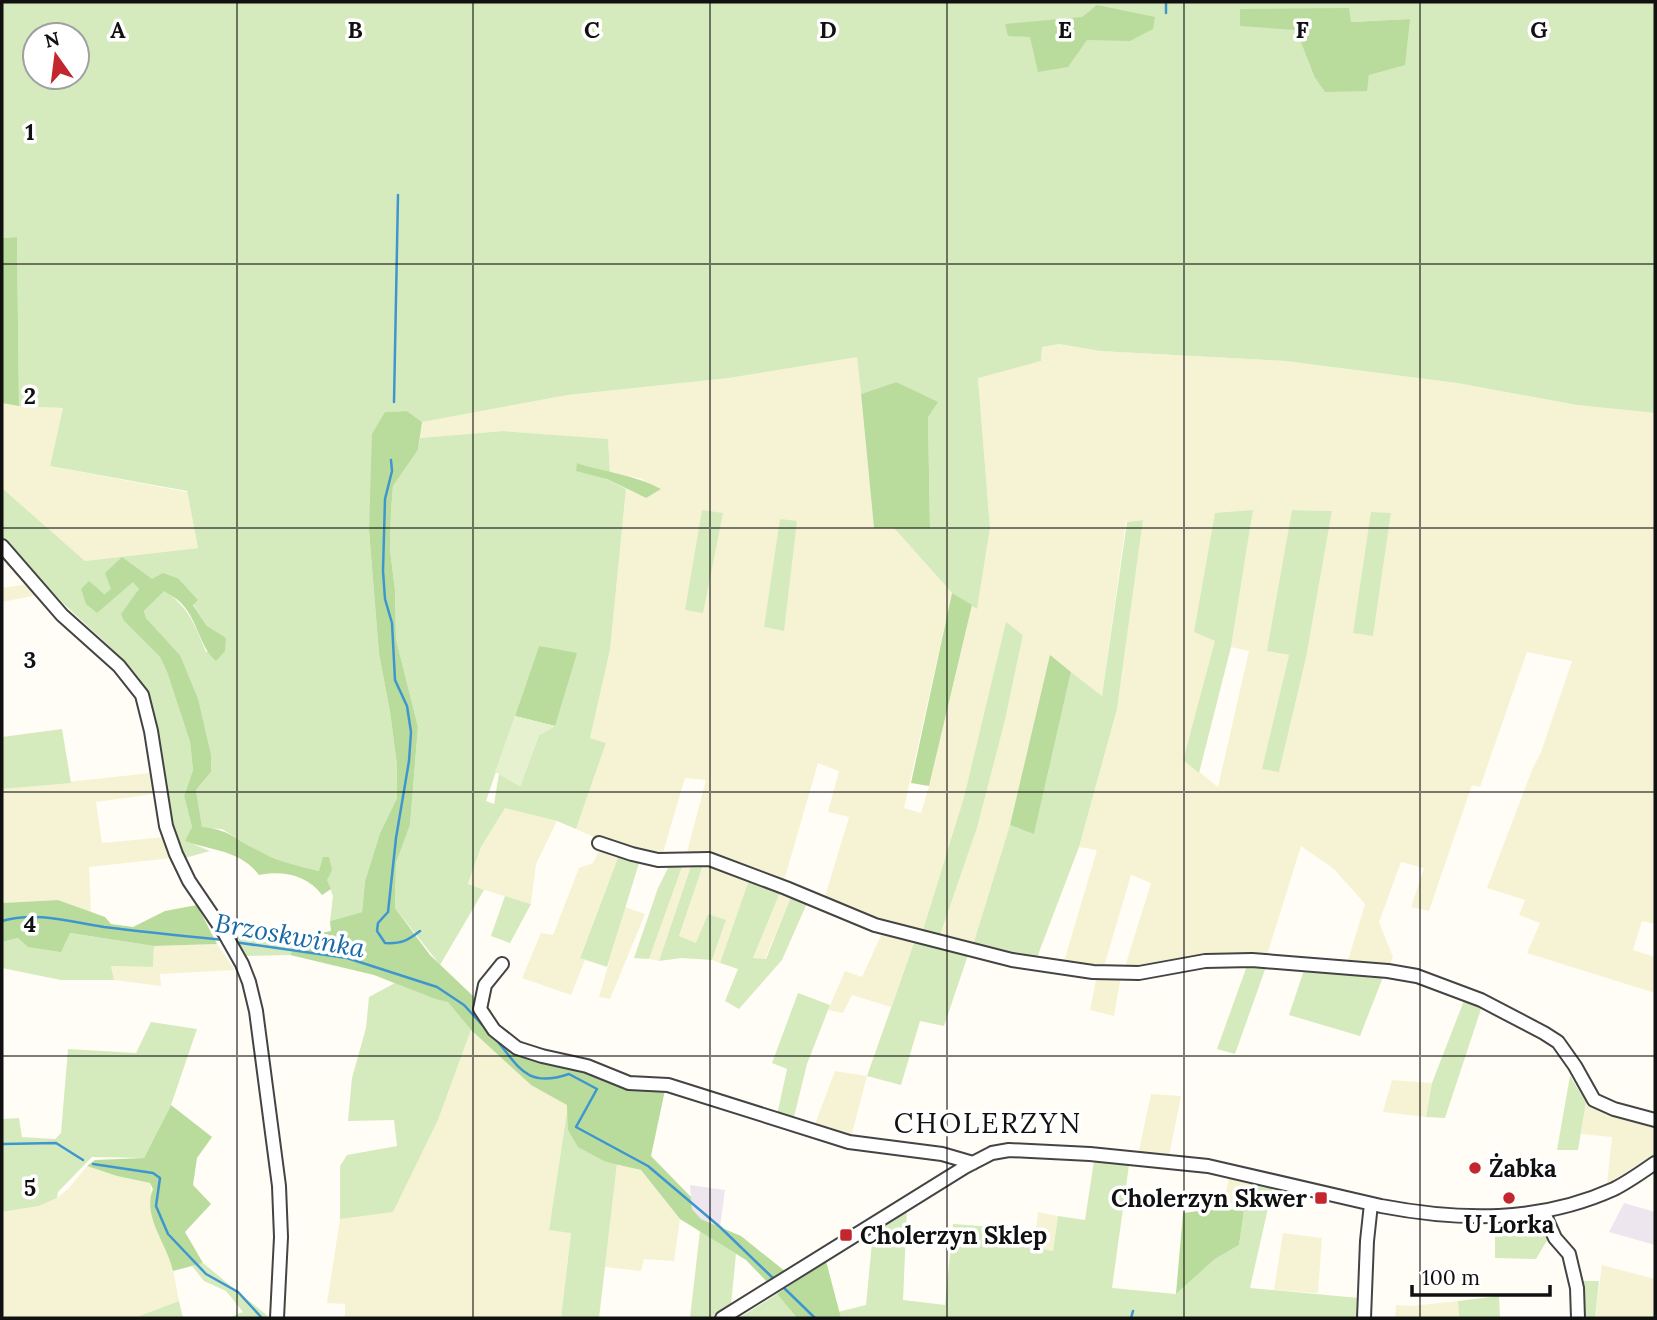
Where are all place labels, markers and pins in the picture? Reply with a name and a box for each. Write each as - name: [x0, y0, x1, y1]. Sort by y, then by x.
- place label: Żabka: [1489, 1153, 1557, 1184]
- marker: Żabka: [1467, 1160, 1483, 1176]
- place label: Cholerzyn Skwer: [1111, 1183, 1307, 1214]
- marker: Cholerzyn Skwer: [1313, 1190, 1329, 1206]
- marker: U Lorka: [1501, 1190, 1517, 1206]
- place label: U Lorka: [1464, 1209, 1555, 1240]
- place label: Cholerzyn Sklep: [860, 1220, 1047, 1251]
- marker: Cholerzyn Sklep: [838, 1227, 854, 1243]

